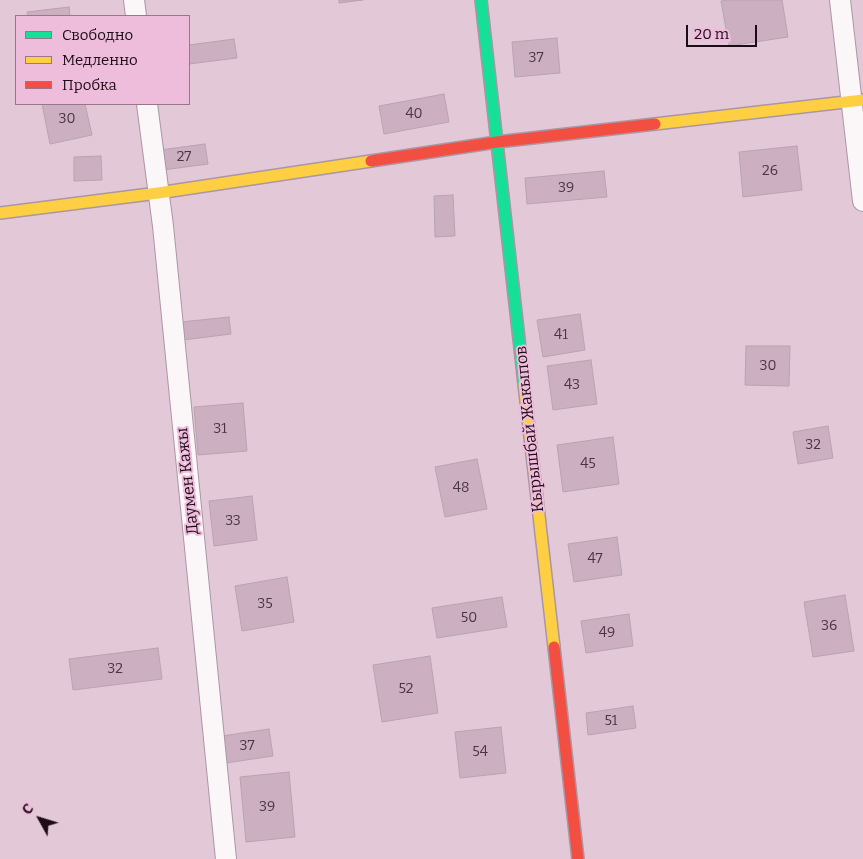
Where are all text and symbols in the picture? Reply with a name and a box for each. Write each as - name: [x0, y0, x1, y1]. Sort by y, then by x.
- legend: [15, 15, 190, 105]
- scale bar: [688, 15, 759, 47]
- text: 20 m: [694, 25, 729, 43]
- text: Свободно: [62, 26, 133, 44]
- house number: 37: [528, 50, 544, 66]
- text: Медленно: [62, 51, 138, 69]
- text: Пробка: [62, 76, 117, 94]
- house number: 40: [405, 106, 423, 122]
- house number: 30: [59, 111, 75, 127]
- house number: 27: [177, 149, 191, 165]
- house number: 26: [762, 163, 778, 179]
- house number: 39: [558, 180, 574, 196]
- house number: 41: [554, 327, 568, 343]
- street label: Кырышбай Жакыпов: [512, 345, 548, 513]
- house number: 30: [760, 358, 776, 374]
- house number: 43: [564, 377, 580, 393]
- house number: 31: [213, 421, 227, 437]
- street label: Даумен Кажы: [173, 426, 203, 536]
- house number: 32: [805, 437, 821, 453]
- house number: 45: [580, 456, 596, 472]
- house number: 48: [453, 480, 469, 496]
- house number: 33: [225, 513, 241, 529]
- house number: 47: [587, 551, 603, 567]
- house number: 35: [257, 596, 273, 612]
- house number: 50: [461, 610, 477, 626]
- house number: 36: [821, 618, 837, 634]
- house number: 49: [599, 625, 615, 641]
- house number: 32: [107, 661, 123, 677]
- house number: 52: [399, 681, 413, 697]
- house number: 51: [605, 713, 617, 729]
- house number: 37: [239, 738, 255, 754]
- house number: 54: [472, 744, 488, 760]
- north arrow: [15, 794, 65, 844]
- house number: 39: [259, 799, 275, 815]
- text: С: [19, 800, 37, 818]

